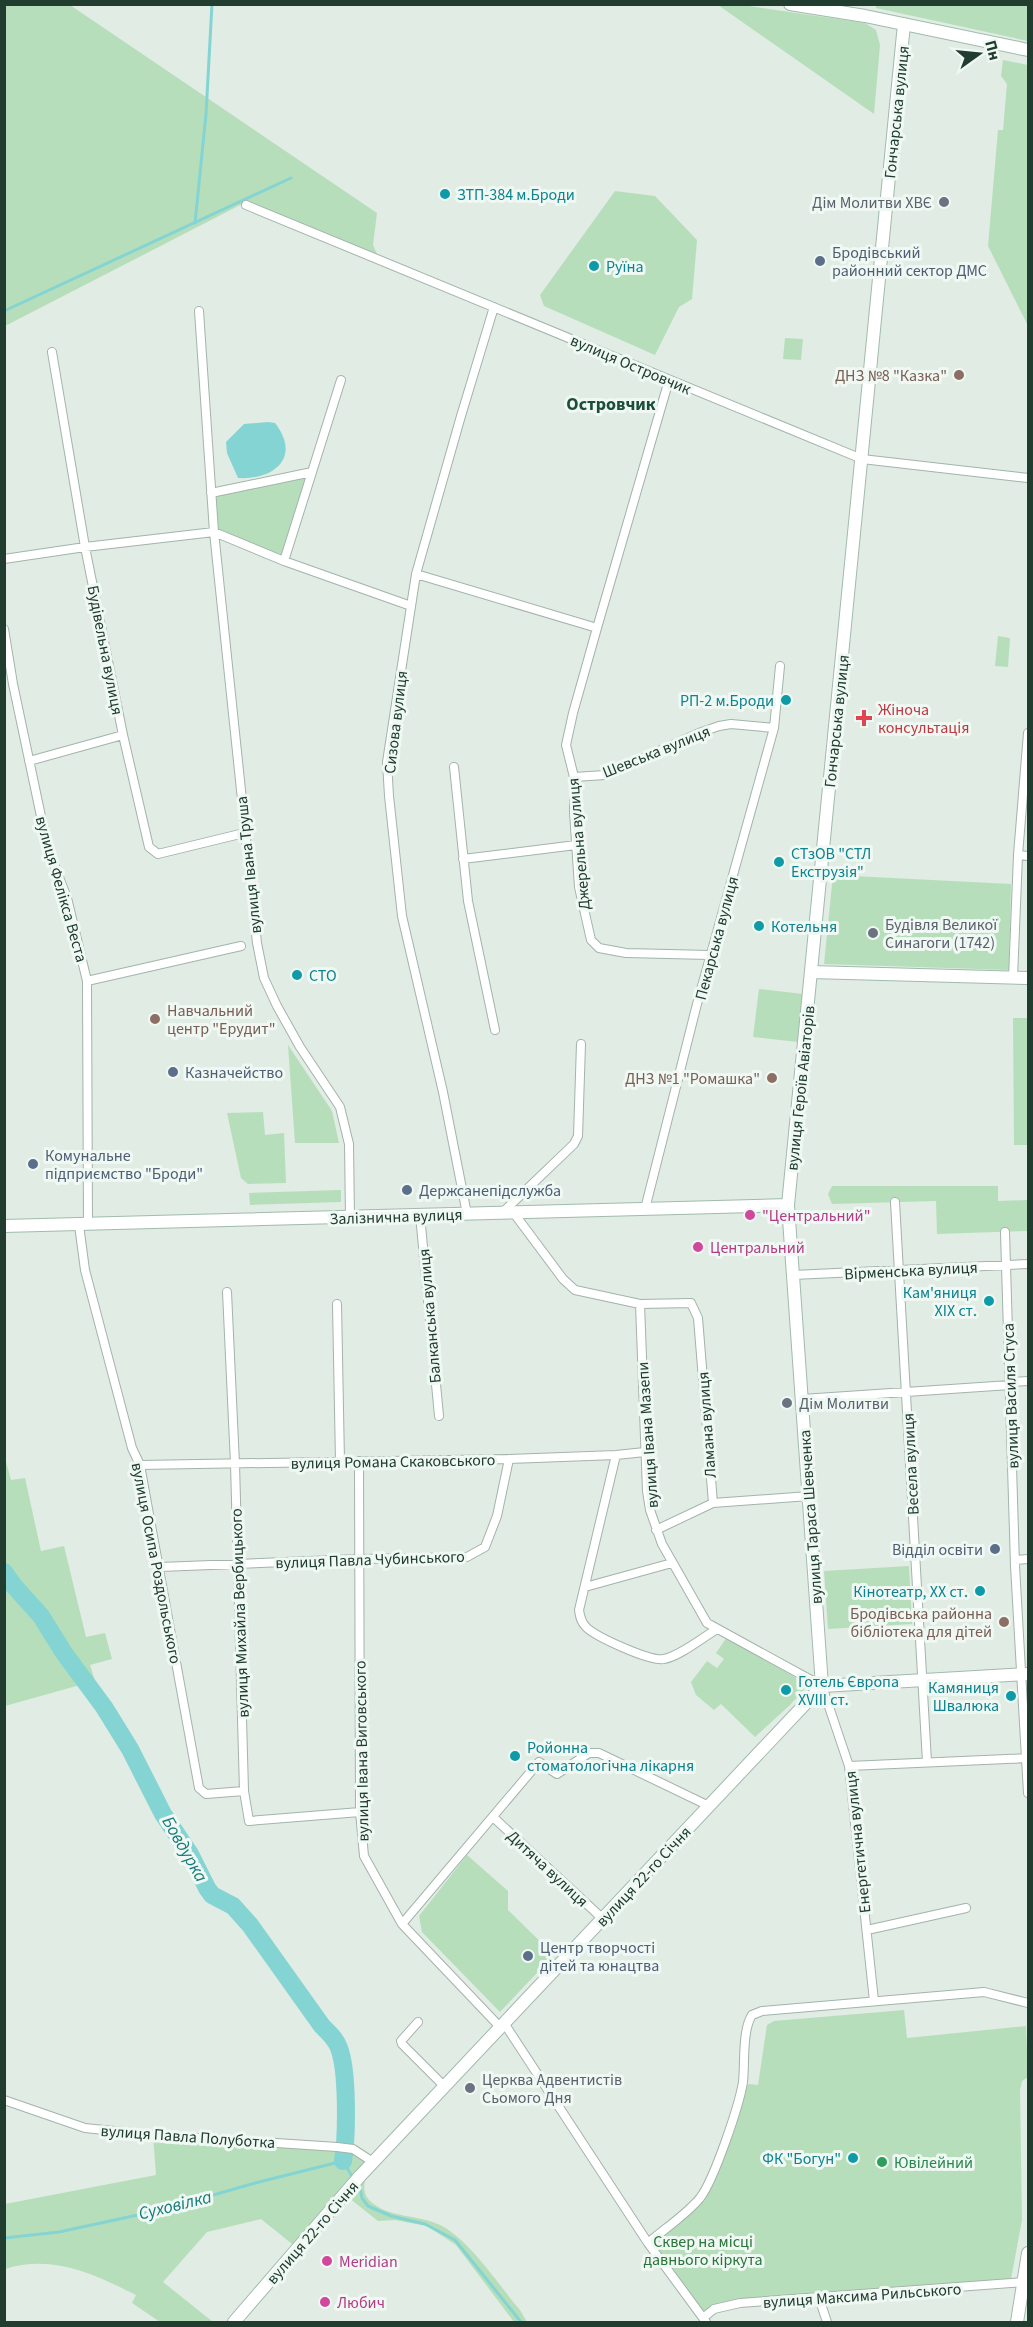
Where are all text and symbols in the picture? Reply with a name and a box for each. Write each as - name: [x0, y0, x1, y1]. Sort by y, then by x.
- north arrow: [949, 24, 1009, 84]
- text: Пн: [979, 38, 1006, 63]
- street label: Гончарська вулиця: [879, 45, 915, 180]
- place label: ЗТП-384 м.Броди: [457, 184, 575, 206]
- marker: ЗТП-384 м.Броди: [438, 187, 452, 201]
- place label: Дім Молитви ХВЄ: [812, 192, 932, 214]
- marker: Дім Молитви ХВЄ: [937, 195, 951, 209]
- place label: Бродівський районний сектор ДМС: [832, 242, 987, 282]
- marker: Бродівський районний сектор ДМС: [813, 254, 827, 268]
- place label: Руїна: [606, 256, 644, 278]
- marker: Руїна: [587, 259, 601, 273]
- street label: вулиця Островчик: [567, 330, 694, 400]
- place label: ДНЗ №8 "Казка": [835, 365, 947, 387]
- marker: ДНЗ №8 "Казка": [952, 368, 966, 382]
- district label: Островчик: [566, 392, 656, 417]
- street label: Будівельна вулиця: [82, 583, 128, 717]
- street label: Гончарська вулиця: [819, 654, 855, 789]
- street label: Сизова вулиця: [379, 669, 413, 775]
- place label: РП-2 м.Броди: [680, 690, 774, 712]
- marker: РП-2 м.Броди: [779, 693, 793, 707]
- place label: Жіноча консультація: [878, 699, 969, 739]
- marker: Жіноча консультація: [855, 709, 873, 727]
- street label: Шевська вулиця: [599, 720, 714, 784]
- street label: Джерельна вулиця: [562, 777, 596, 911]
- street label: вулиця Івана Труша: [231, 795, 267, 935]
- street label: вулиця Фелікса Веста: [30, 814, 92, 965]
- place label: СТзОВ "СТЛ Екструзія": [791, 843, 871, 883]
- marker: СТзОВ "СТЛ Екструзія": [772, 855, 786, 869]
- street label: Пекарська вулиця: [690, 874, 744, 1003]
- place label: Будівля Великої Синагоги (1742): [885, 914, 998, 954]
- place label: Котельня: [771, 916, 837, 938]
- marker: Котельня: [752, 919, 766, 933]
- marker: Будівля Великої Синагоги (1742): [866, 926, 880, 940]
- place label: СТО: [309, 965, 337, 987]
- marker: СТО: [290, 968, 304, 982]
- place label: Навчальний центр "Ерудит": [167, 1000, 275, 1040]
- street label: вулиця Героїв Авіаторів: [781, 1005, 821, 1172]
- marker: Навчальний центр "Ерудит": [148, 1012, 162, 1026]
- place label: Казначейство: [185, 1062, 283, 1084]
- marker: Казначейство: [166, 1065, 180, 1079]
- place label: ДНЗ №1 "Ромашка": [625, 1068, 760, 1090]
- marker: ДНЗ №1 "Ромашка": [765, 1071, 779, 1085]
- place label: Комунальне підприємство "Броди": [45, 1145, 203, 1185]
- marker: Комунальне підприємство "Броди": [26, 1157, 40, 1171]
- place label: Держсанепідслужба: [419, 1180, 561, 1202]
- marker: Держсанепідслужба: [400, 1183, 414, 1197]
- street label: Залізнична вулиця: [329, 1204, 463, 1230]
- place label: "Центральний": [762, 1205, 870, 1227]
- marker: "Центральний": [743, 1208, 757, 1222]
- place label: Центральний: [710, 1237, 805, 1259]
- marker: Центральний: [691, 1240, 705, 1254]
- street label: Балканська вулиця: [413, 1248, 447, 1384]
- street label: Вірменська вулиця: [844, 1257, 978, 1285]
- place label: Кам'яниця XIX ст.: [903, 1282, 977, 1322]
- marker: Кам'яниця XIX ст.: [982, 1294, 996, 1308]
- street label: вулиця Василя Стуса: [997, 1323, 1025, 1469]
- street label: вулиця Івана Мазепи: [632, 1361, 664, 1509]
- street label: Ламана вулиця: [692, 1371, 722, 1479]
- place label: Дім Молитви: [799, 1393, 889, 1415]
- marker: Дім Молитви: [780, 1396, 794, 1410]
- street label: Весела вулиця: [897, 1412, 925, 1516]
- street label: вулиця Тараса Шевченка: [794, 1429, 828, 1605]
- street label: вулиця Романа Скаковського: [291, 1449, 495, 1475]
- street label: вулиця Осипа Роздольського: [126, 1461, 186, 1666]
- street label: вулиця Михайла Вербицького: [225, 1508, 255, 1718]
- place label: Відділ освіти: [892, 1539, 983, 1561]
- marker: Відділ освіти: [988, 1542, 1002, 1556]
- street label: вулиця Павла Чубинського: [275, 1546, 465, 1574]
- place label: Кінотеатр, XX ст.: [853, 1581, 968, 1603]
- marker: Кінотеатр, XX ст.: [973, 1584, 987, 1598]
- place label: Бродівська районна бібліотека для дітей: [850, 1603, 992, 1643]
- marker: Бродівська районна бібліотека для дітей: [997, 1615, 1011, 1629]
- street label: вулиця Івана Виговського: [349, 1660, 375, 1842]
- place label: Готель Європа XVIII ст.: [798, 1671, 899, 1711]
- place label: Камяниця Швалюка: [928, 1677, 999, 1717]
- marker: Готель Європа XVIII ст.: [779, 1683, 793, 1697]
- marker: Камяниця Швалюка: [1004, 1689, 1018, 1703]
- place label: Ройонна стоматологічна лікарня: [527, 1737, 694, 1777]
- marker: Ройонна стоматологічна лікарня: [508, 1749, 522, 1763]
- street label: Енергетична вулиця: [840, 1770, 876, 1914]
- water label: Бовдурка: [156, 1812, 214, 1887]
- street label: вулиця 22-го Січня: [591, 1821, 696, 1932]
- street label: Дитяча вулиця: [502, 1825, 593, 1912]
- place label: Центр творчості дітей та юнацтва: [540, 1937, 659, 1977]
- marker: Центр творчості дітей та юнацтва: [521, 1949, 535, 1963]
- place label: Церква Адвентистів Сьомого Дня: [482, 2069, 622, 2109]
- marker: Церква Адвентистів Сьомого Дня: [463, 2081, 477, 2095]
- street label: вулиця Павла Полуботка: [100, 2120, 276, 2154]
- place label: ФК "Богун": [762, 2148, 841, 2170]
- marker: ФК "Богун": [846, 2151, 860, 2165]
- place label: Ювілейний: [894, 2152, 973, 2174]
- marker: Ювілейний: [875, 2155, 889, 2169]
- street label: вулиця 22-го Січня: [262, 2176, 364, 2289]
- water label: Суховілка: [136, 2184, 215, 2227]
- park label: Сквер на місці давнього кіркута: [643, 2231, 763, 2271]
- place label: Meridian: [339, 2251, 398, 2273]
- marker: Meridian: [320, 2254, 334, 2268]
- street label: вулиця Максима Рильського: [762, 2278, 962, 2314]
- place label: Любич: [337, 2292, 385, 2314]
- marker: Любич: [318, 2295, 332, 2309]

